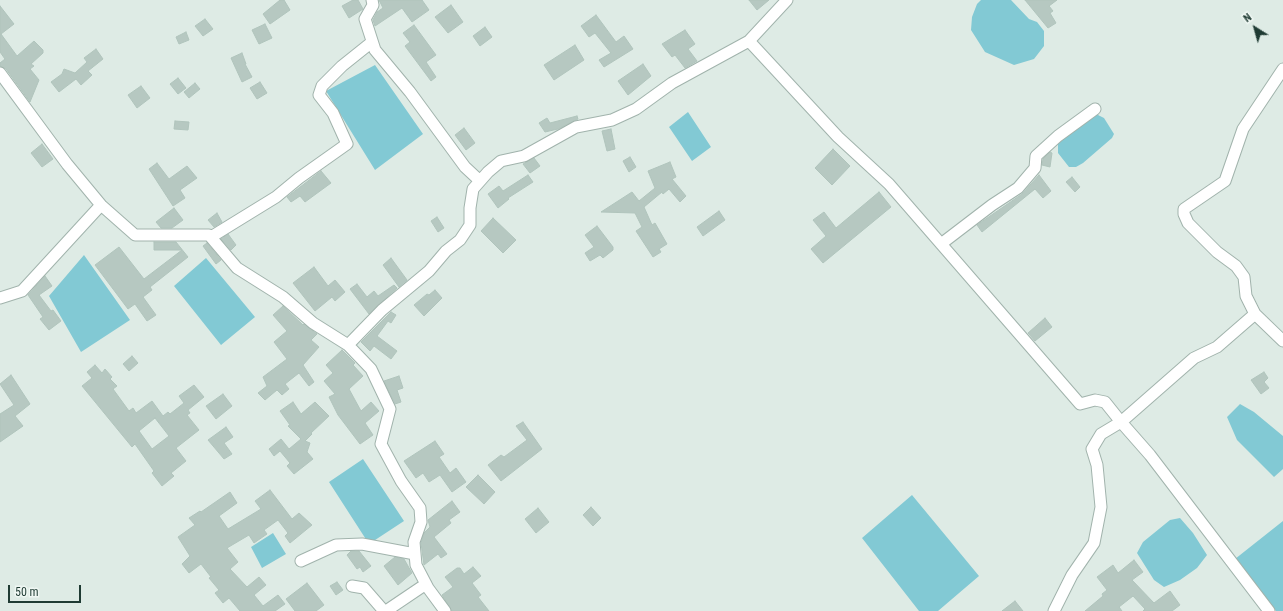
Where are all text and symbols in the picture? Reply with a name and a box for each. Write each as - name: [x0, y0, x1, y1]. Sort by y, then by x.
- north arrow: [1235, 8, 1275, 48]
- text: N: [1241, 11, 1254, 25]
- scale bar: [10, 577, 83, 603]
- text: 50 m: [15, 585, 39, 599]

